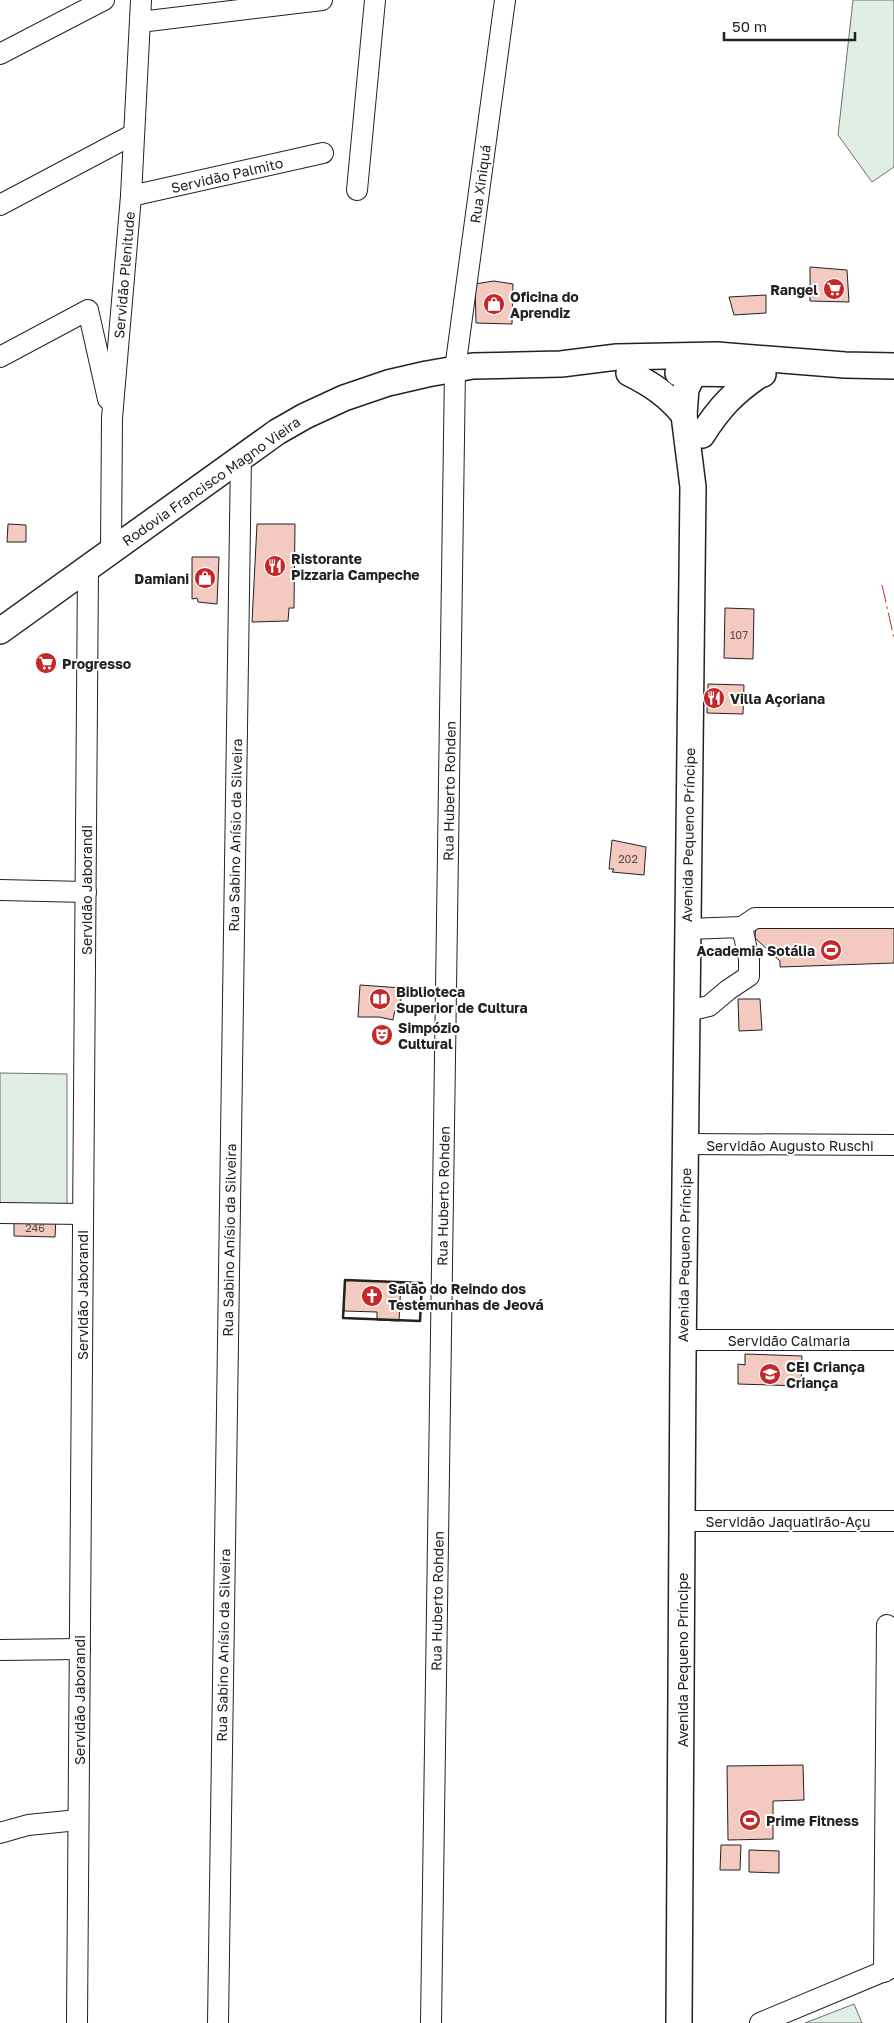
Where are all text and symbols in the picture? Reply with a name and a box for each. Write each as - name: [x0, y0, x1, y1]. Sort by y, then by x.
- scale bar: [724, 10, 855, 42]
- text: 50 m: [732, 17, 767, 35]
- street label: Rua Xiniquá: [466, 143, 494, 225]
- street label: Servidão Palmito: [169, 154, 285, 196]
- street label: Servidão Plenitude: [110, 211, 138, 339]
- supermarket icon: Rangel: [822, 277, 846, 301]
- place label: Rangel: [770, 281, 818, 298]
- place label: Oficina do Aprendiz: [510, 288, 579, 321]
- shop icon: Oficina do Aprendiz: [482, 292, 506, 316]
- street label: Rodovia Francisco Magno Vieira: [119, 413, 303, 549]
- place label: Ristorante Pizzaria Campeche: [291, 550, 420, 583]
- restaurant icon: Ristorante Pizzaria Campeche: [263, 554, 287, 578]
- shop icon: Damiani: [193, 566, 217, 590]
- place label: Damiani: [134, 570, 189, 587]
- house number: 107: [730, 628, 748, 641]
- supermarket icon: Progresso: [34, 651, 58, 675]
- place label: Progresso: [62, 655, 131, 672]
- restaurant icon: Villa Açoriana: [702, 686, 726, 710]
- place label: Villa Açoriana: [730, 690, 825, 707]
- street label: Rua Huberto Rohden: [439, 721, 459, 861]
- street label: Rua Sabino Anísio da Silveira: [225, 738, 245, 932]
- street label: Avenida Pequeno Príncipe: [678, 748, 698, 922]
- street label: Servidão Jaborandi: [78, 825, 95, 955]
- house number: 202: [618, 852, 638, 865]
- sports icon: Academia Sotália: [819, 938, 843, 962]
- place label: Academia Sotália: [696, 942, 815, 959]
- place label: Biblioteca Superior de Cultura: [396, 983, 528, 1016]
- library icon: Biblioteca Superior de Cultura: [368, 987, 392, 1011]
- place label: Simpózio Cultural: [398, 1019, 460, 1052]
- theatre icon: Simpózio Cultural: [370, 1023, 394, 1047]
- street label: Rua Huberto Rohden: [433, 1126, 453, 1266]
- street label: Servidão Augusto Ruschi: [706, 1137, 874, 1154]
- street label: Rua Sabino Anísio da Silveira: [219, 1143, 239, 1337]
- street label: Avenida Pequeno Príncipe: [674, 1168, 694, 1342]
- house number: 246: [25, 1221, 45, 1234]
- street label: Servidão Jaborandi: [74, 1230, 91, 1360]
- place label: Salão do Reindo dos Testemunhas de Jeová: [388, 1280, 544, 1313]
- church icon: Salão do Reindo dos Testemunhas de Jeová: [360, 1284, 384, 1308]
- street label: Servidão Calmaria: [728, 1332, 850, 1349]
- place label: CEI Criança Criança: [786, 1358, 865, 1391]
- school or university icon: CEI Criança Criança: [758, 1362, 782, 1386]
- street label: Servidão Jaquatirão-Açu: [705, 1513, 871, 1530]
- street label: Rua Huberto Rohden: [427, 1531, 447, 1671]
- street label: Rua Sabino Anísio da Silveira: [213, 1548, 233, 1742]
- street label: Avenida Pequeno Príncipe: [674, 1573, 691, 1747]
- street label: Servidão Jaborandi: [71, 1635, 88, 1765]
- sports icon: Prime Fitness: [738, 1808, 762, 1832]
- place label: Prime Fitness: [766, 1812, 859, 1829]

